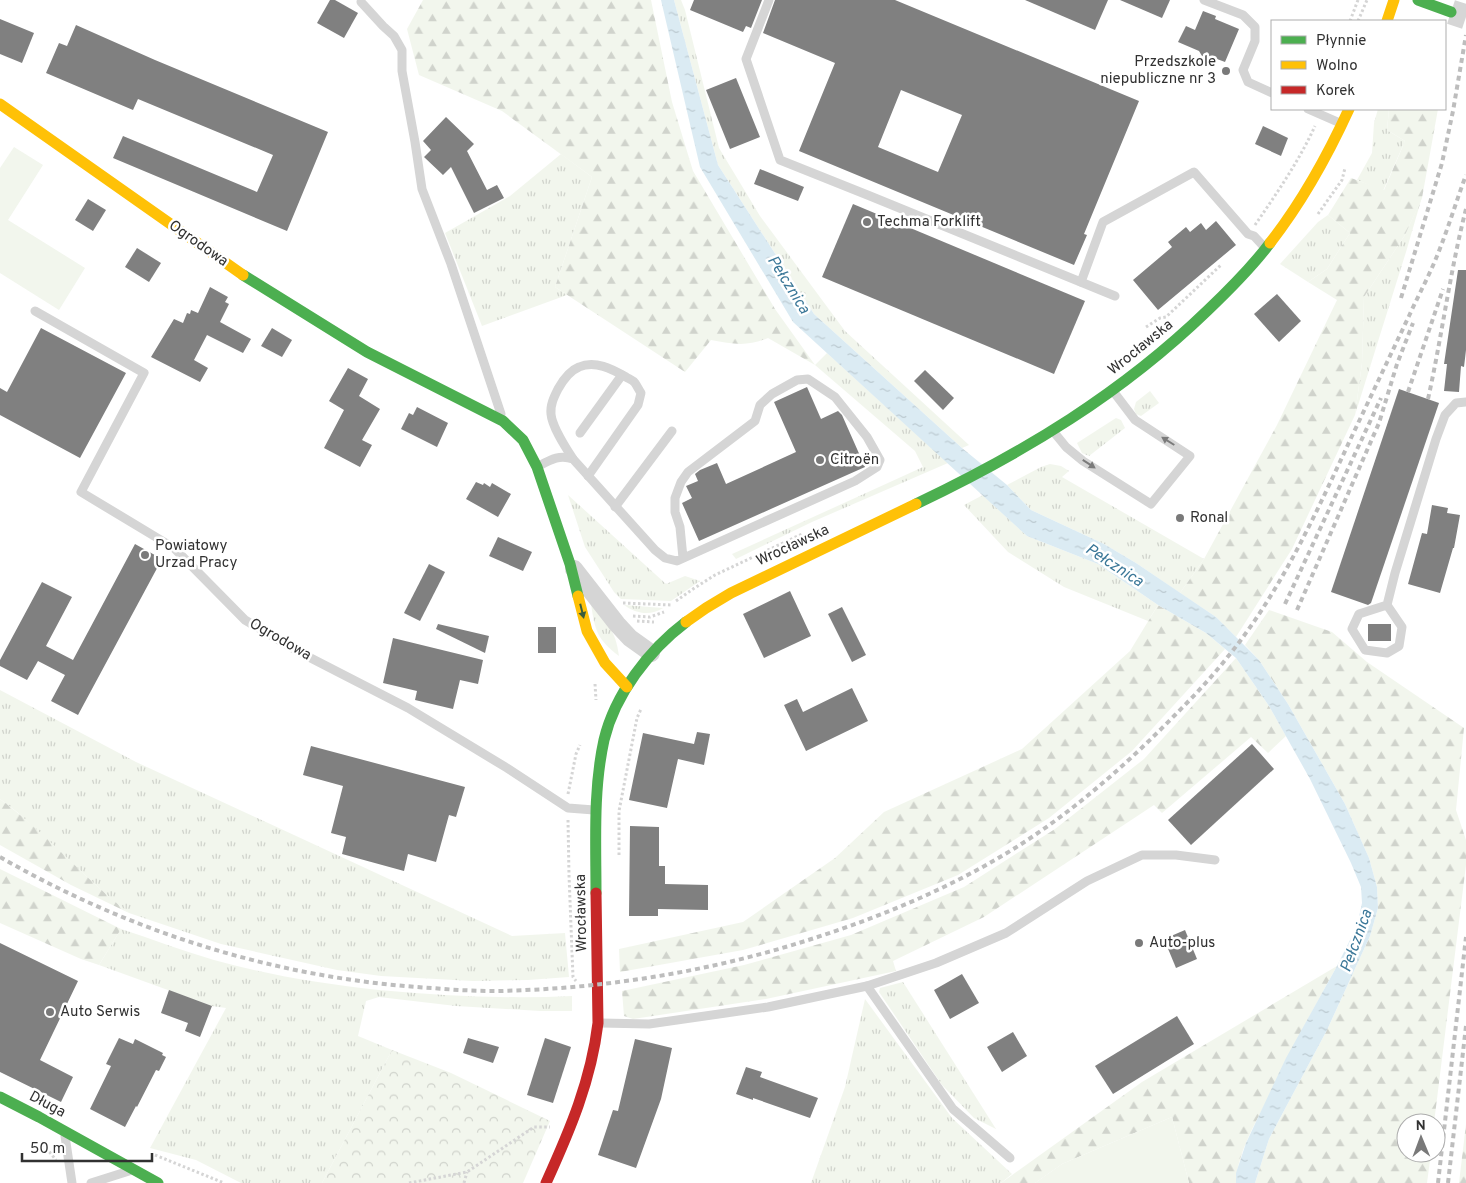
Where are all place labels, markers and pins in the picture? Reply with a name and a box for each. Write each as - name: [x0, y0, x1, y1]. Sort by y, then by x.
- place label: Przedszkole niepubliczne nr 3: [1100, 53, 1216, 89]
- marker: Przedszkole niepubliczne nr 3: [1220, 65, 1232, 77]
- place label: Techma Forklift: [877, 213, 981, 232]
- marker: Techma Forklift: [861, 216, 873, 228]
- place label: Citroën: [830, 451, 879, 470]
- marker: Citroën: [814, 454, 826, 466]
- place label: Ronal: [1190, 509, 1228, 528]
- marker: Ronal: [1174, 512, 1186, 524]
- place label: Powiatowy Urzad Pracy: [155, 537, 237, 573]
- marker: Powiatowy Urzad Pracy: [139, 549, 151, 561]
- place label: Auto-plus: [1149, 934, 1215, 953]
- marker: Auto-plus: [1133, 937, 1145, 949]
- place label: Auto Serwis: [60, 1003, 140, 1022]
- marker: Auto Serwis: [44, 1006, 56, 1018]

